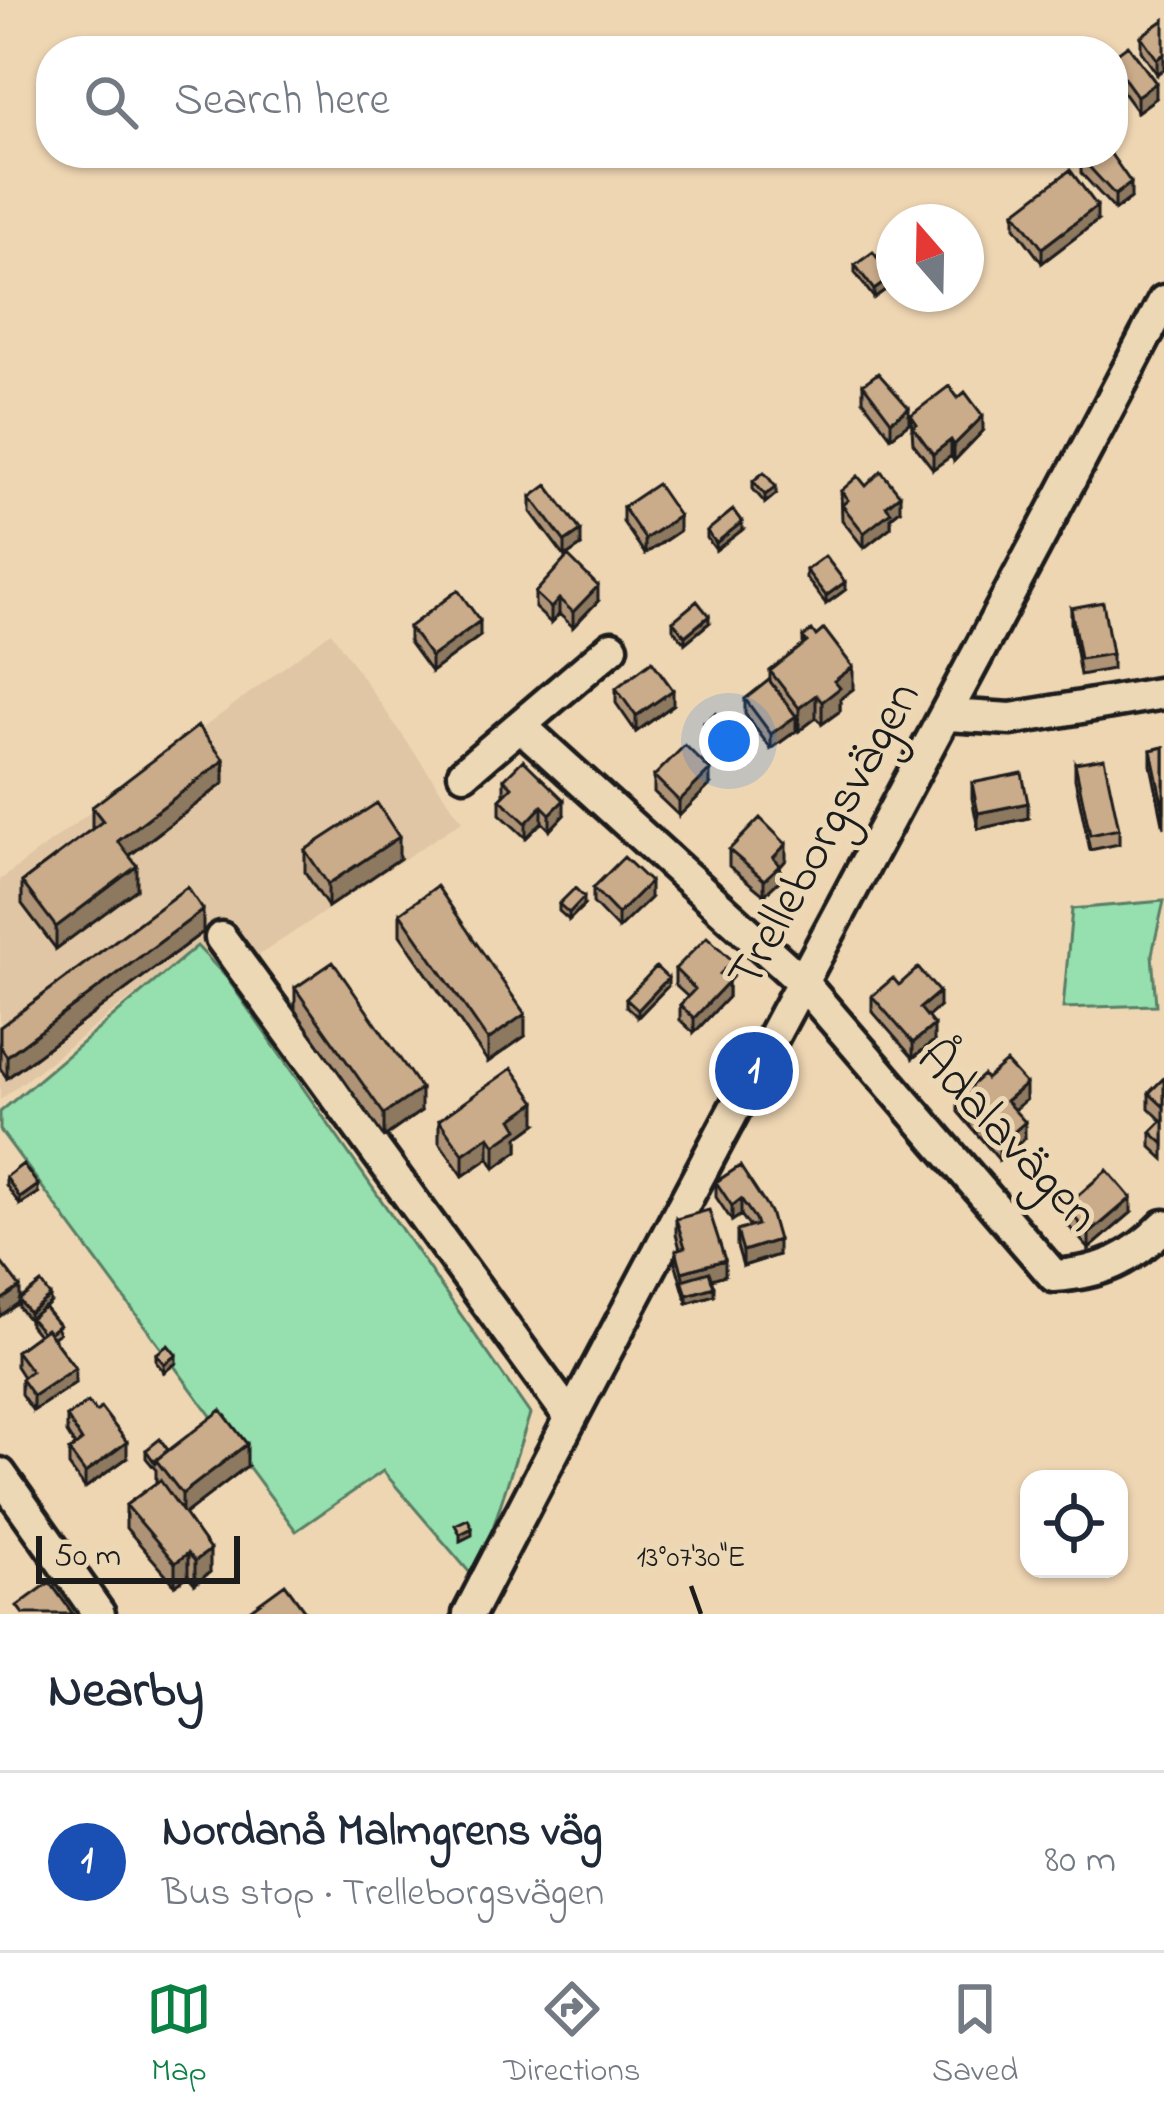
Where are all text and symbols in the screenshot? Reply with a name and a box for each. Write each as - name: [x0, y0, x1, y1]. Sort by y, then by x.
- search box: [36, 36, 1128, 168]
- icon: search: [78, 69, 144, 135]
- text: Search here: [174, 69, 390, 135]
- north arrow: [876, 204, 984, 312]
- street label: Trelleborgsvägen: [710, 668, 942, 1004]
- your location: [699, 711, 759, 771]
- street label: Ådalavägen: [897, 1025, 1115, 1251]
- pin: 1: [715, 1026, 793, 1116]
- map controls: [1020, 1470, 1128, 1578]
- button: locate: [1020, 1470, 1128, 1578]
- scale bar: [36, 1530, 240, 1583]
- text: 50 m: [54, 1533, 121, 1581]
- text: 13°07'30"E: [637, 1537, 746, 1581]
- text: Nearby: [48, 1655, 204, 1730]
- text: Nordanå Malmgrens väg: [162, 1800, 602, 1866]
- text: 1: [81, 1833, 93, 1890]
- text: 80 m: [1045, 1833, 1116, 1890]
- text: Bus stop · Trelleborgsvägen: [162, 1866, 604, 1923]
- tab: Map: [146, 1976, 212, 2096]
- tab: Directions: [503, 1976, 641, 2096]
- tab: Saved: [932, 1976, 1018, 2096]

